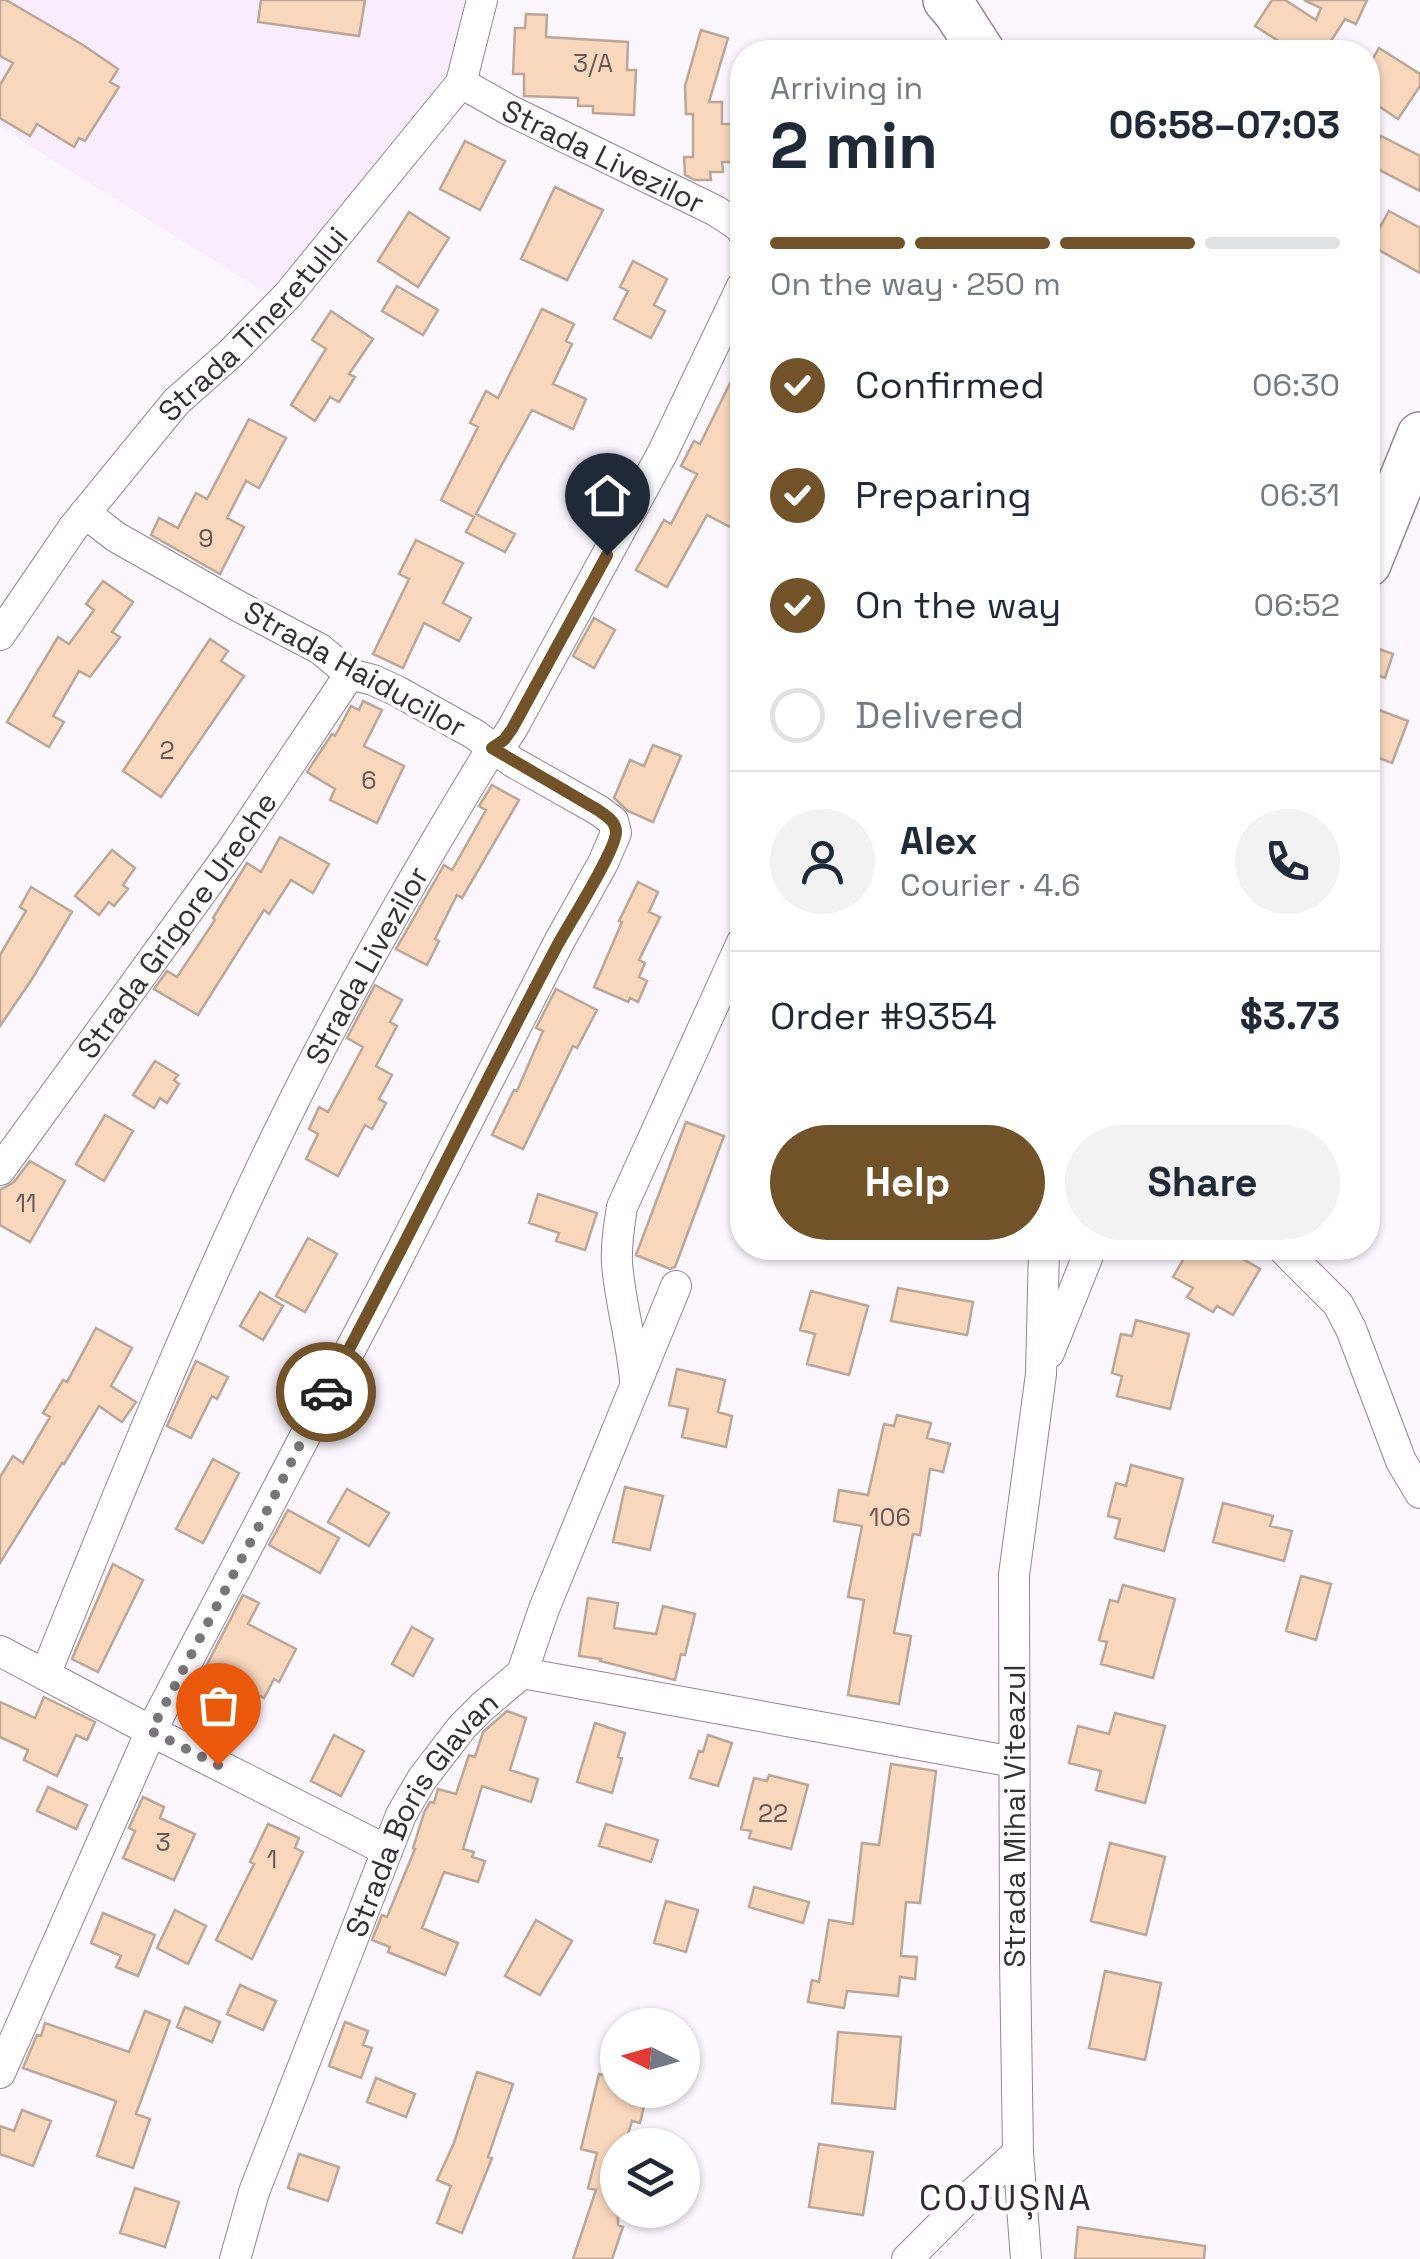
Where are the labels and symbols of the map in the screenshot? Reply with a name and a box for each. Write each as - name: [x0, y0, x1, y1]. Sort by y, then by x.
- house number: 3/A: [573, 47, 613, 79]
- street label: Strada Livezilor: [495, 90, 711, 222]
- street label: Strada Tineretului: [149, 218, 356, 429]
- pin: [565, 453, 650, 556]
- house number: 9: [198, 522, 214, 554]
- street label: Strada Haiducilor: [237, 592, 473, 746]
- house number: 2: [159, 734, 175, 766]
- house number: 6: [361, 764, 377, 796]
- street label: Strada Grigore Ureche: [68, 784, 285, 1066]
- street label: Strada Livezilor: [296, 859, 437, 1071]
- house number: 11: [16, 1187, 36, 1219]
- courier: [276, 1342, 376, 1442]
- house number: 106: [869, 1501, 911, 1533]
- pin: [176, 1663, 261, 1766]
- street label: Strada Mihai Viteazul: [995, 1664, 1034, 1968]
- street label: Strada Boris Glavan: [336, 1682, 506, 1942]
- house number: 22: [758, 1797, 788, 1829]
- house number: 3: [155, 1826, 171, 1858]
- house number: 1: [267, 1843, 277, 1875]
- north arrow: [600, 2008, 700, 2108]
- district label: COJUȘNA: [919, 2176, 1093, 2220]

